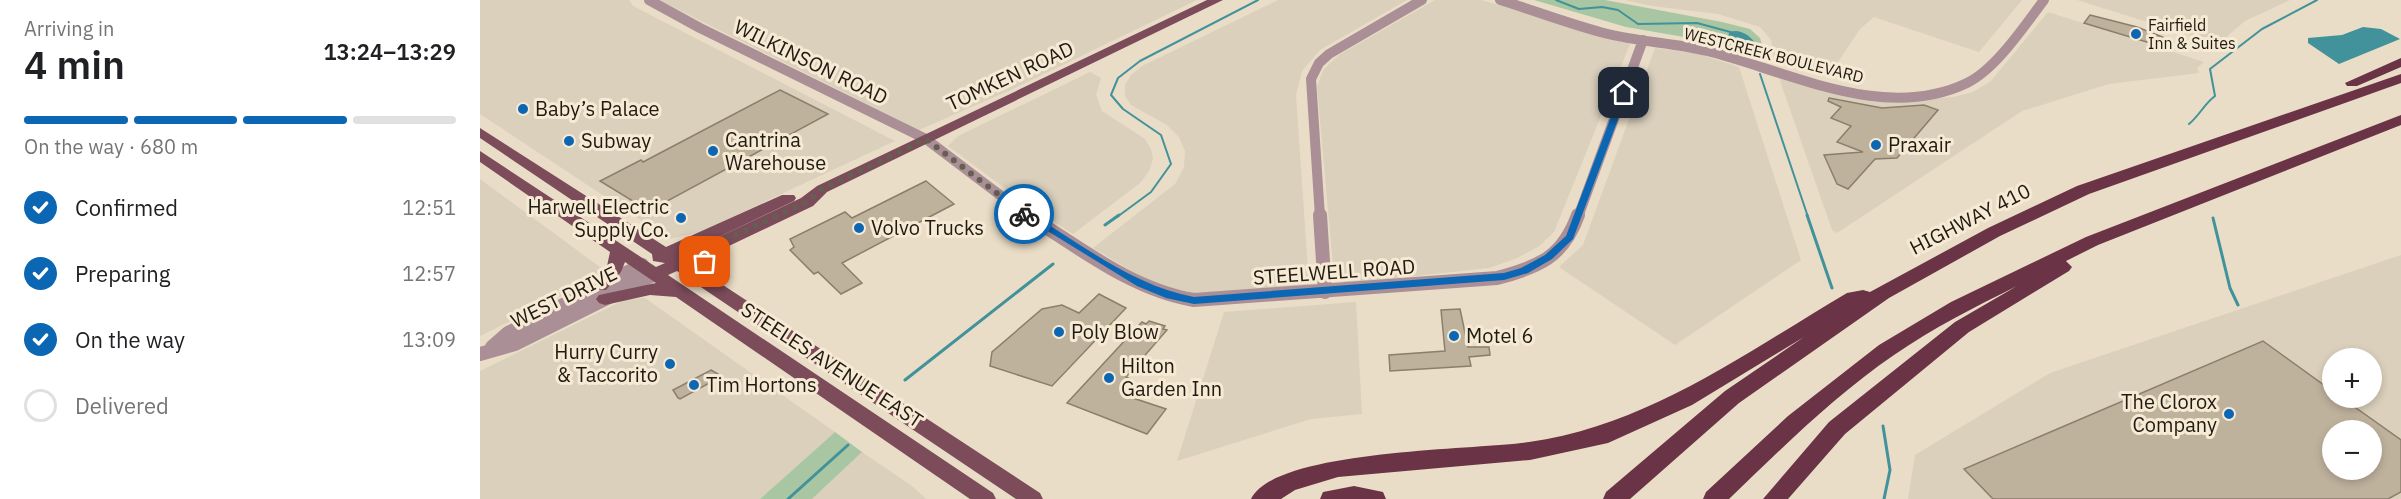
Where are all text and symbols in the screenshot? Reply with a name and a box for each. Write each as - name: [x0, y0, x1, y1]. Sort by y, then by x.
- street label: WILKINSON ROAD: [730, 13, 893, 111]
- text: Arriving in: [24, 15, 114, 42]
- place label: Fairfield Inn & Suites: [2148, 15, 2236, 53]
- street label: WESTCREEK BOULEVARD: [1682, 23, 1866, 87]
- marker: Fairfield Inn & Suites: [2129, 27, 2143, 41]
- street label: TOMKEN ROAD: [942, 34, 1078, 117]
- text: 13:24–13:29: [323, 37, 456, 66]
- text: 4 min: [24, 39, 125, 90]
- pin: [1598, 67, 1649, 118]
- icon: home: [1607, 76, 1640, 109]
- place label: Baby’s Palace: [535, 95, 660, 122]
- marker: Baby’s Palace: [516, 102, 530, 116]
- place label: Cantrina Warehouse: [725, 126, 826, 176]
- place label: Subway: [581, 127, 651, 154]
- place label: Praxair: [1888, 131, 1951, 158]
- text: On the way · 680 m: [24, 133, 198, 160]
- marker: Subway: [562, 134, 576, 148]
- marker: Praxair: [1869, 138, 1883, 152]
- marker: Cantrina Warehouse: [706, 144, 720, 158]
- street label: HIGHWAY 410: [1905, 177, 2035, 261]
- courier: [994, 184, 1054, 244]
- icon: check: [24, 191, 57, 224]
- text: Confirmed: [75, 193, 178, 222]
- place label: Harwell Electric Supply Co.: [527, 193, 669, 243]
- text: 12:51: [402, 194, 456, 221]
- icon: bike: [1008, 198, 1041, 231]
- marker: Harwell Electric Supply Co.: [674, 211, 688, 225]
- place label: Volvo Trucks: [871, 214, 984, 241]
- marker: Volvo Trucks: [852, 221, 866, 235]
- pin: [679, 236, 730, 287]
- icon: bag: [688, 245, 721, 278]
- street label: STEELWELL ROAD: [1252, 252, 1416, 291]
- icon: check: [24, 257, 57, 290]
- text: Preparing: [75, 259, 170, 288]
- street label: WEST DRIVE: [506, 259, 621, 334]
- text: 12:57: [402, 260, 456, 287]
- street label: STEELES AVENUE EAST: [736, 296, 928, 433]
- place label: Poly Blow: [1071, 318, 1159, 345]
- place label: Motel 6: [1466, 322, 1534, 349]
- icon: check: [24, 323, 57, 356]
- text: On the way: [75, 325, 185, 354]
- marker: Poly Blow: [1052, 325, 1066, 339]
- text: 13:09: [402, 326, 456, 353]
- marker: Motel 6: [1447, 329, 1461, 343]
- place label: Hurry Curry & Taccorito: [554, 338, 658, 388]
- map controls: [2322, 348, 2382, 480]
- button: +: [2322, 348, 2382, 408]
- place label: Hilton Garden Inn: [1121, 352, 1222, 402]
- marker: Hurry Curry & Taccorito: [663, 357, 677, 371]
- place label: Tim Hortons: [706, 371, 817, 398]
- marker: Hilton Garden Inn: [1102, 371, 1116, 385]
- marker: Tim Hortons: [687, 378, 701, 392]
- place label: The Clorox Company: [2121, 388, 2217, 438]
- text: Delivered: [75, 391, 169, 420]
- marker: The Clorox Company: [2222, 407, 2236, 421]
- button: −: [2322, 420, 2382, 480]

